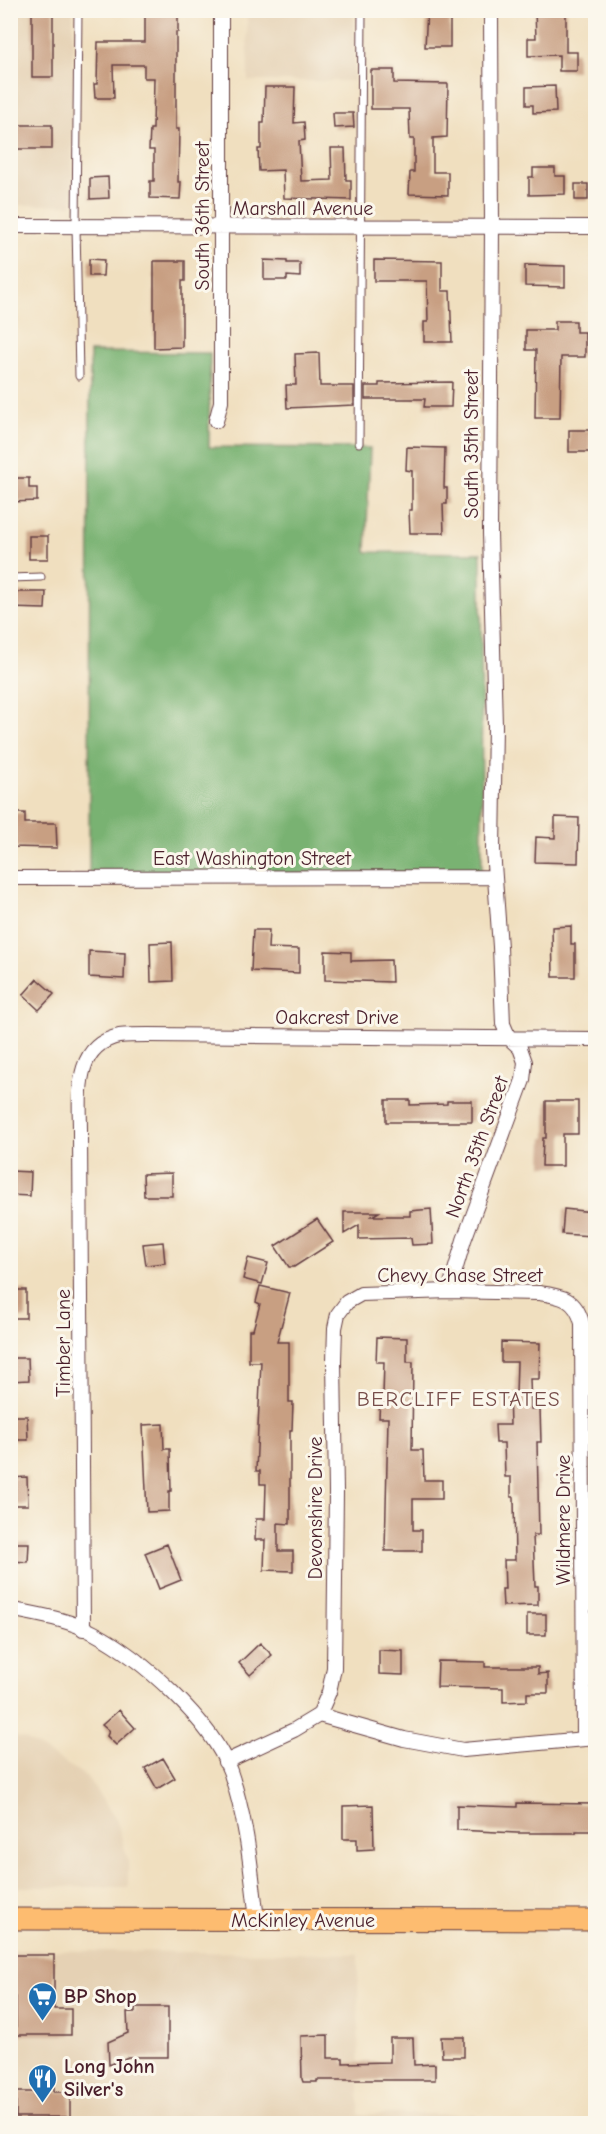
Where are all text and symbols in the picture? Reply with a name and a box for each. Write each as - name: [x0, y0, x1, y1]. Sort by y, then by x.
- street label: South 36th Street: [191, 140, 214, 291]
- street label: Marshall Avenue: [233, 197, 373, 220]
- street label: South 35th Street: [460, 368, 483, 519]
- street label: East Washington Street: [153, 847, 352, 870]
- street label: Oakcrest Drive: [275, 1006, 399, 1029]
- street label: North 35th Street: [441, 1072, 514, 1221]
- street label: Chevy Chase Street: [377, 1264, 544, 1287]
- street label: Timber Lane: [52, 1289, 75, 1397]
- district label: BERCLIFF ESTATES: [357, 1387, 561, 1411]
- street label: Devonshire Drive: [304, 1436, 327, 1580]
- street label: Wildmere Drive: [552, 1455, 575, 1585]
- street label: McKinley Avenue: [231, 1909, 375, 1932]
- supermarket icon: BP Shop: [27, 1980, 59, 2022]
- place label: BP Shop: [64, 1985, 137, 2008]
- place label: Long John Silver's: [64, 2055, 155, 2101]
- restaurant icon: Long John Silver's: [27, 2062, 59, 2104]

